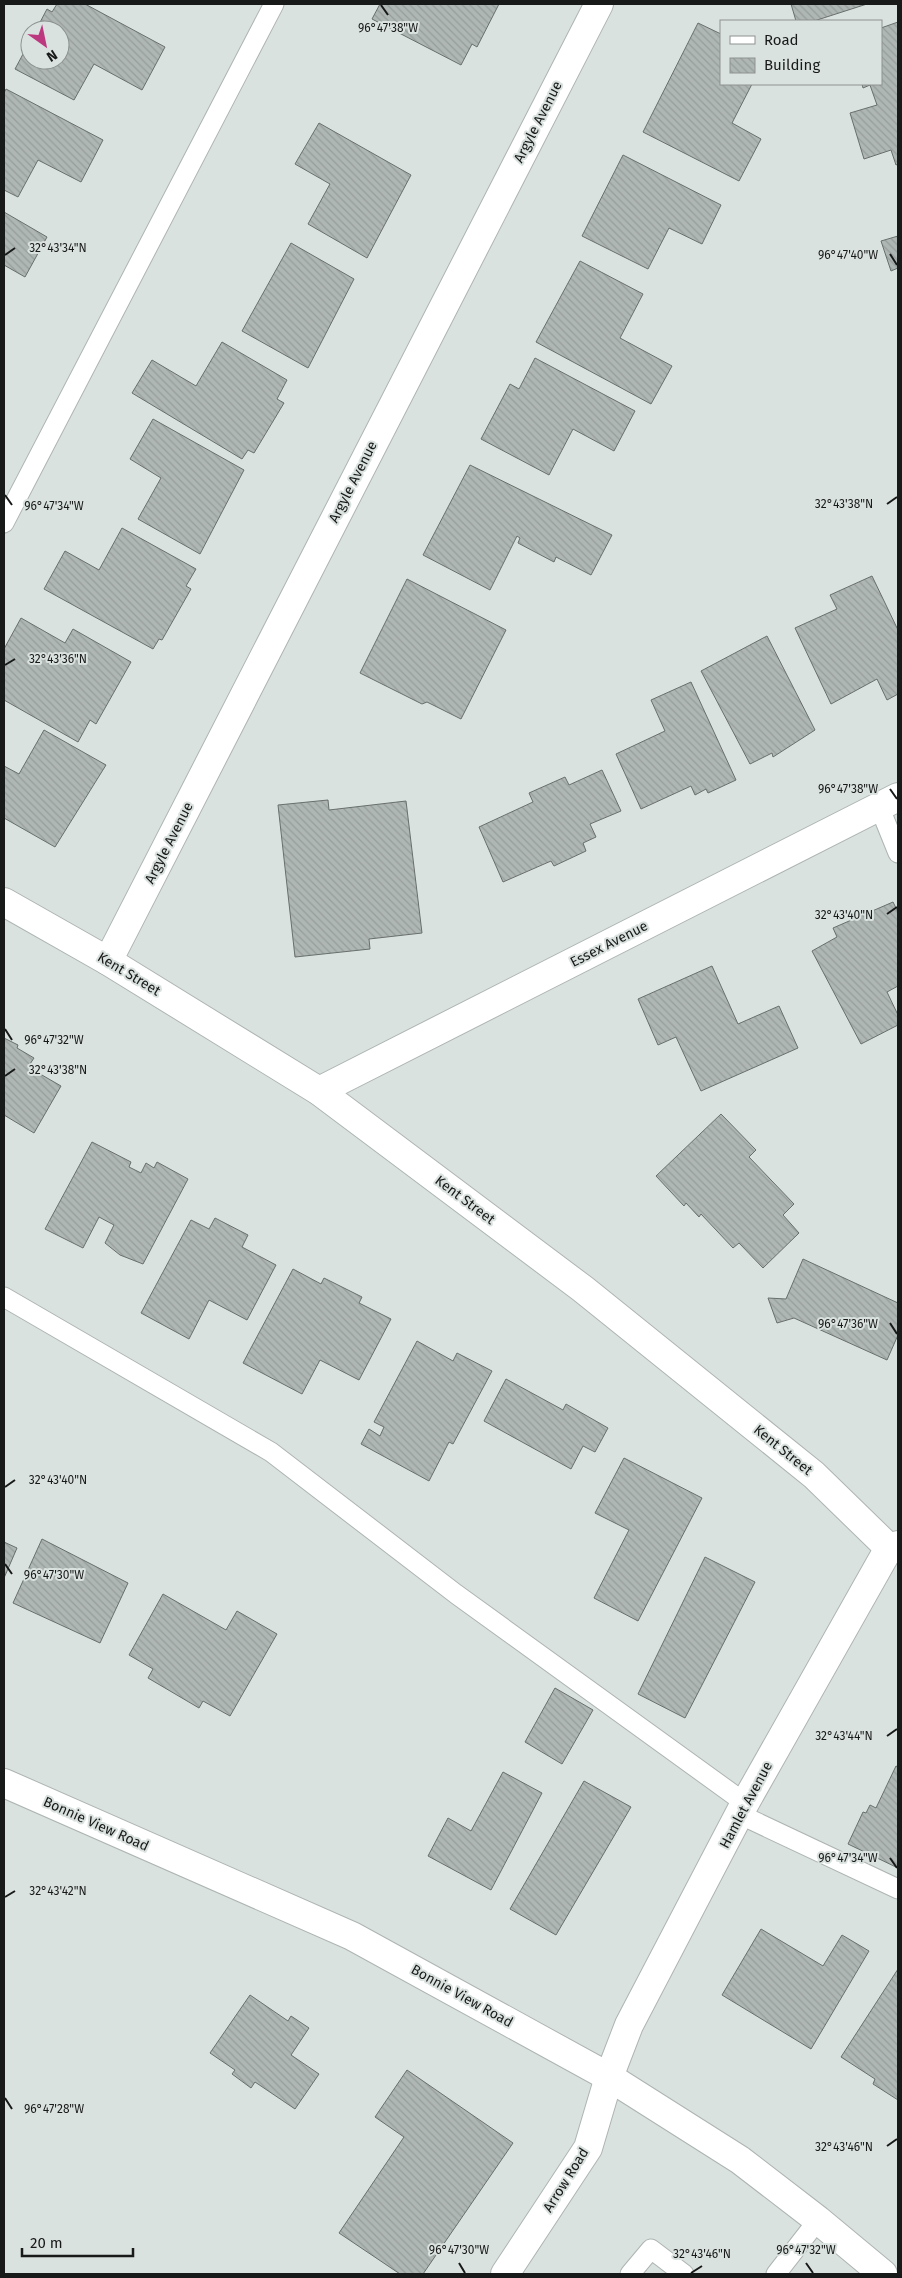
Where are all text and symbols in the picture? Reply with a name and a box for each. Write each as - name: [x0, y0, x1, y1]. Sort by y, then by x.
- north arrow: [20, 20, 70, 70]
- legend: [720, 20, 882, 85]
- text: 96°47'38"W: [358, 21, 418, 35]
- text: Road: [764, 31, 799, 49]
- text: N: [43, 46, 60, 65]
- text: Building: [764, 56, 820, 74]
- street label: Argyle Avenue: [510, 78, 566, 166]
- text: 32°43'34"N: [29, 241, 87, 255]
- text: 96°47'40"W: [818, 248, 878, 262]
- street label: Argyle Avenue: [325, 438, 381, 526]
- text: 32°43'38"N: [815, 497, 873, 511]
- text: 96°47'34"W: [24, 499, 84, 513]
- text: 32°43'36"N: [29, 652, 87, 666]
- text: 96°47'38"W: [818, 782, 878, 796]
- street label: Argyle Avenue: [141, 799, 197, 887]
- text: 32°43'40"N: [815, 908, 873, 922]
- street label: Essex Avenue: [567, 917, 651, 971]
- street label: Kent Street: [94, 949, 164, 1000]
- text: 96°47'32"W: [24, 1033, 84, 1047]
- text: 32°43'38"N: [29, 1063, 87, 1077]
- street label: Kent Street: [432, 1172, 499, 1229]
- text: 96°47'36"W: [818, 1317, 878, 1331]
- street label: Kent Street: [750, 1421, 817, 1479]
- text: 32°43'40"N: [29, 1473, 87, 1487]
- text: 96°47'30"W: [24, 1568, 84, 1582]
- text: 32°43'44"N: [815, 1729, 873, 1743]
- street label: Hamlet Avenue: [716, 1759, 776, 1851]
- street label: Bonnie View Road: [41, 1793, 151, 1855]
- text: 96°47'34"W: [818, 1851, 878, 1865]
- text: 32°43'42"N: [29, 1884, 87, 1898]
- street label: Bonnie View Road: [408, 1961, 516, 2031]
- text: 96°47'28"W: [24, 2102, 84, 2116]
- text: 32°43'46"N: [815, 2140, 873, 2154]
- street label: Arrow Road: [540, 2145, 592, 2215]
- scale bar: [22, 2226, 134, 2258]
- text: 20 m: [30, 2234, 63, 2252]
- text: 96°47'30"W: [429, 2243, 489, 2257]
- text: 96°47'32"W: [776, 2243, 836, 2257]
- text: 32°43'46"N: [673, 2247, 731, 2261]

